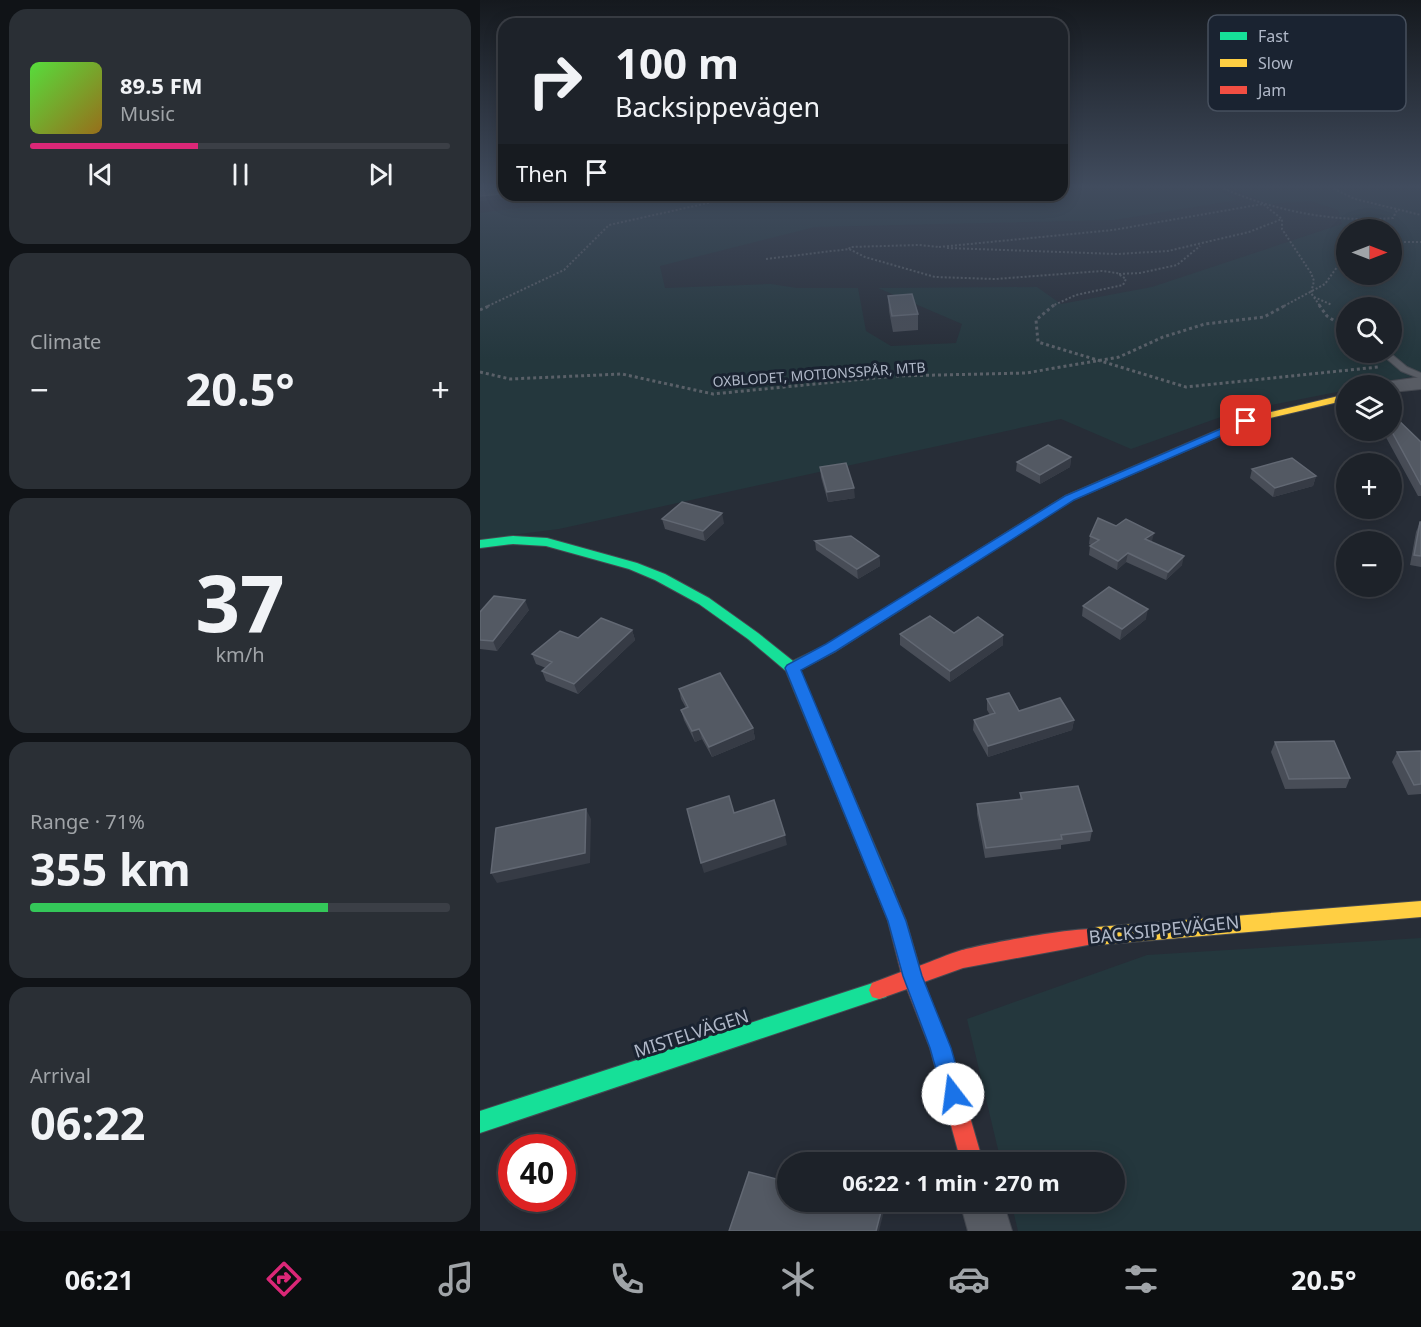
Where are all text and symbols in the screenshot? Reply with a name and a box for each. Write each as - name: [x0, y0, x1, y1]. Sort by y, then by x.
- legend: [1208, 15, 1406, 111]
- text: Fast: [1258, 25, 1289, 47]
- text: 100 m: [615, 34, 739, 91]
- icon: right: [516, 42, 594, 120]
- text: Slow: [1258, 52, 1293, 74]
- text: 89.5 FM: [120, 70, 202, 100]
- text: Jam: [1256, 79, 1286, 101]
- text: Backsippevägen: [615, 88, 820, 125]
- text: Music: [120, 100, 175, 127]
- icon: arrive: [580, 156, 613, 189]
- icon: previous: [84, 158, 117, 191]
- icon: pause: [224, 158, 257, 191]
- icon: next: [364, 158, 397, 191]
- text: Then: [516, 158, 568, 188]
- north arrow: [1336, 219, 1402, 285]
- map controls: [1336, 219, 1402, 597]
- button: search: [1336, 297, 1402, 363]
- text: Climate: [30, 328, 101, 355]
- street label: OXBLODET, MOTIONSSPÅR, MTB: [712, 357, 926, 391]
- text: 20.5°: [186, 358, 294, 419]
- text: −: [30, 367, 49, 412]
- text: +: [431, 367, 450, 412]
- button: layers: [1336, 375, 1402, 441]
- pin: [1220, 395, 1271, 446]
- icon: arrive: [1229, 404, 1262, 437]
- button: +: [1336, 453, 1402, 519]
- button: −: [1336, 531, 1402, 597]
- text: 37: [195, 549, 285, 655]
- text: km/h: [215, 641, 265, 668]
- text: Range · 71%: [30, 808, 145, 835]
- text: 355 km: [30, 838, 191, 899]
- street label: BACKSIPPEVÄGEN: [1088, 909, 1240, 949]
- street label: MISTELVÄGEN: [631, 1003, 751, 1063]
- text: Arrival: [30, 1062, 91, 1089]
- position arrow: [921, 1062, 985, 1126]
- text: 06:22: [30, 1092, 146, 1153]
- speed limit sign: 40: [498, 1134, 576, 1212]
- text: 06:22 · 1 min · 270 m: [842, 1167, 1060, 1197]
- icon: directions: [263, 1258, 305, 1300]
- icon: music: [435, 1258, 477, 1300]
- icon: phone: [606, 1258, 648, 1300]
- icon: climate: [777, 1258, 819, 1300]
- icon: car: [948, 1258, 990, 1300]
- icon: filters: [1120, 1258, 1162, 1300]
- text: 06:21: [65, 1261, 134, 1298]
- text: 20.5°: [1291, 1261, 1356, 1298]

